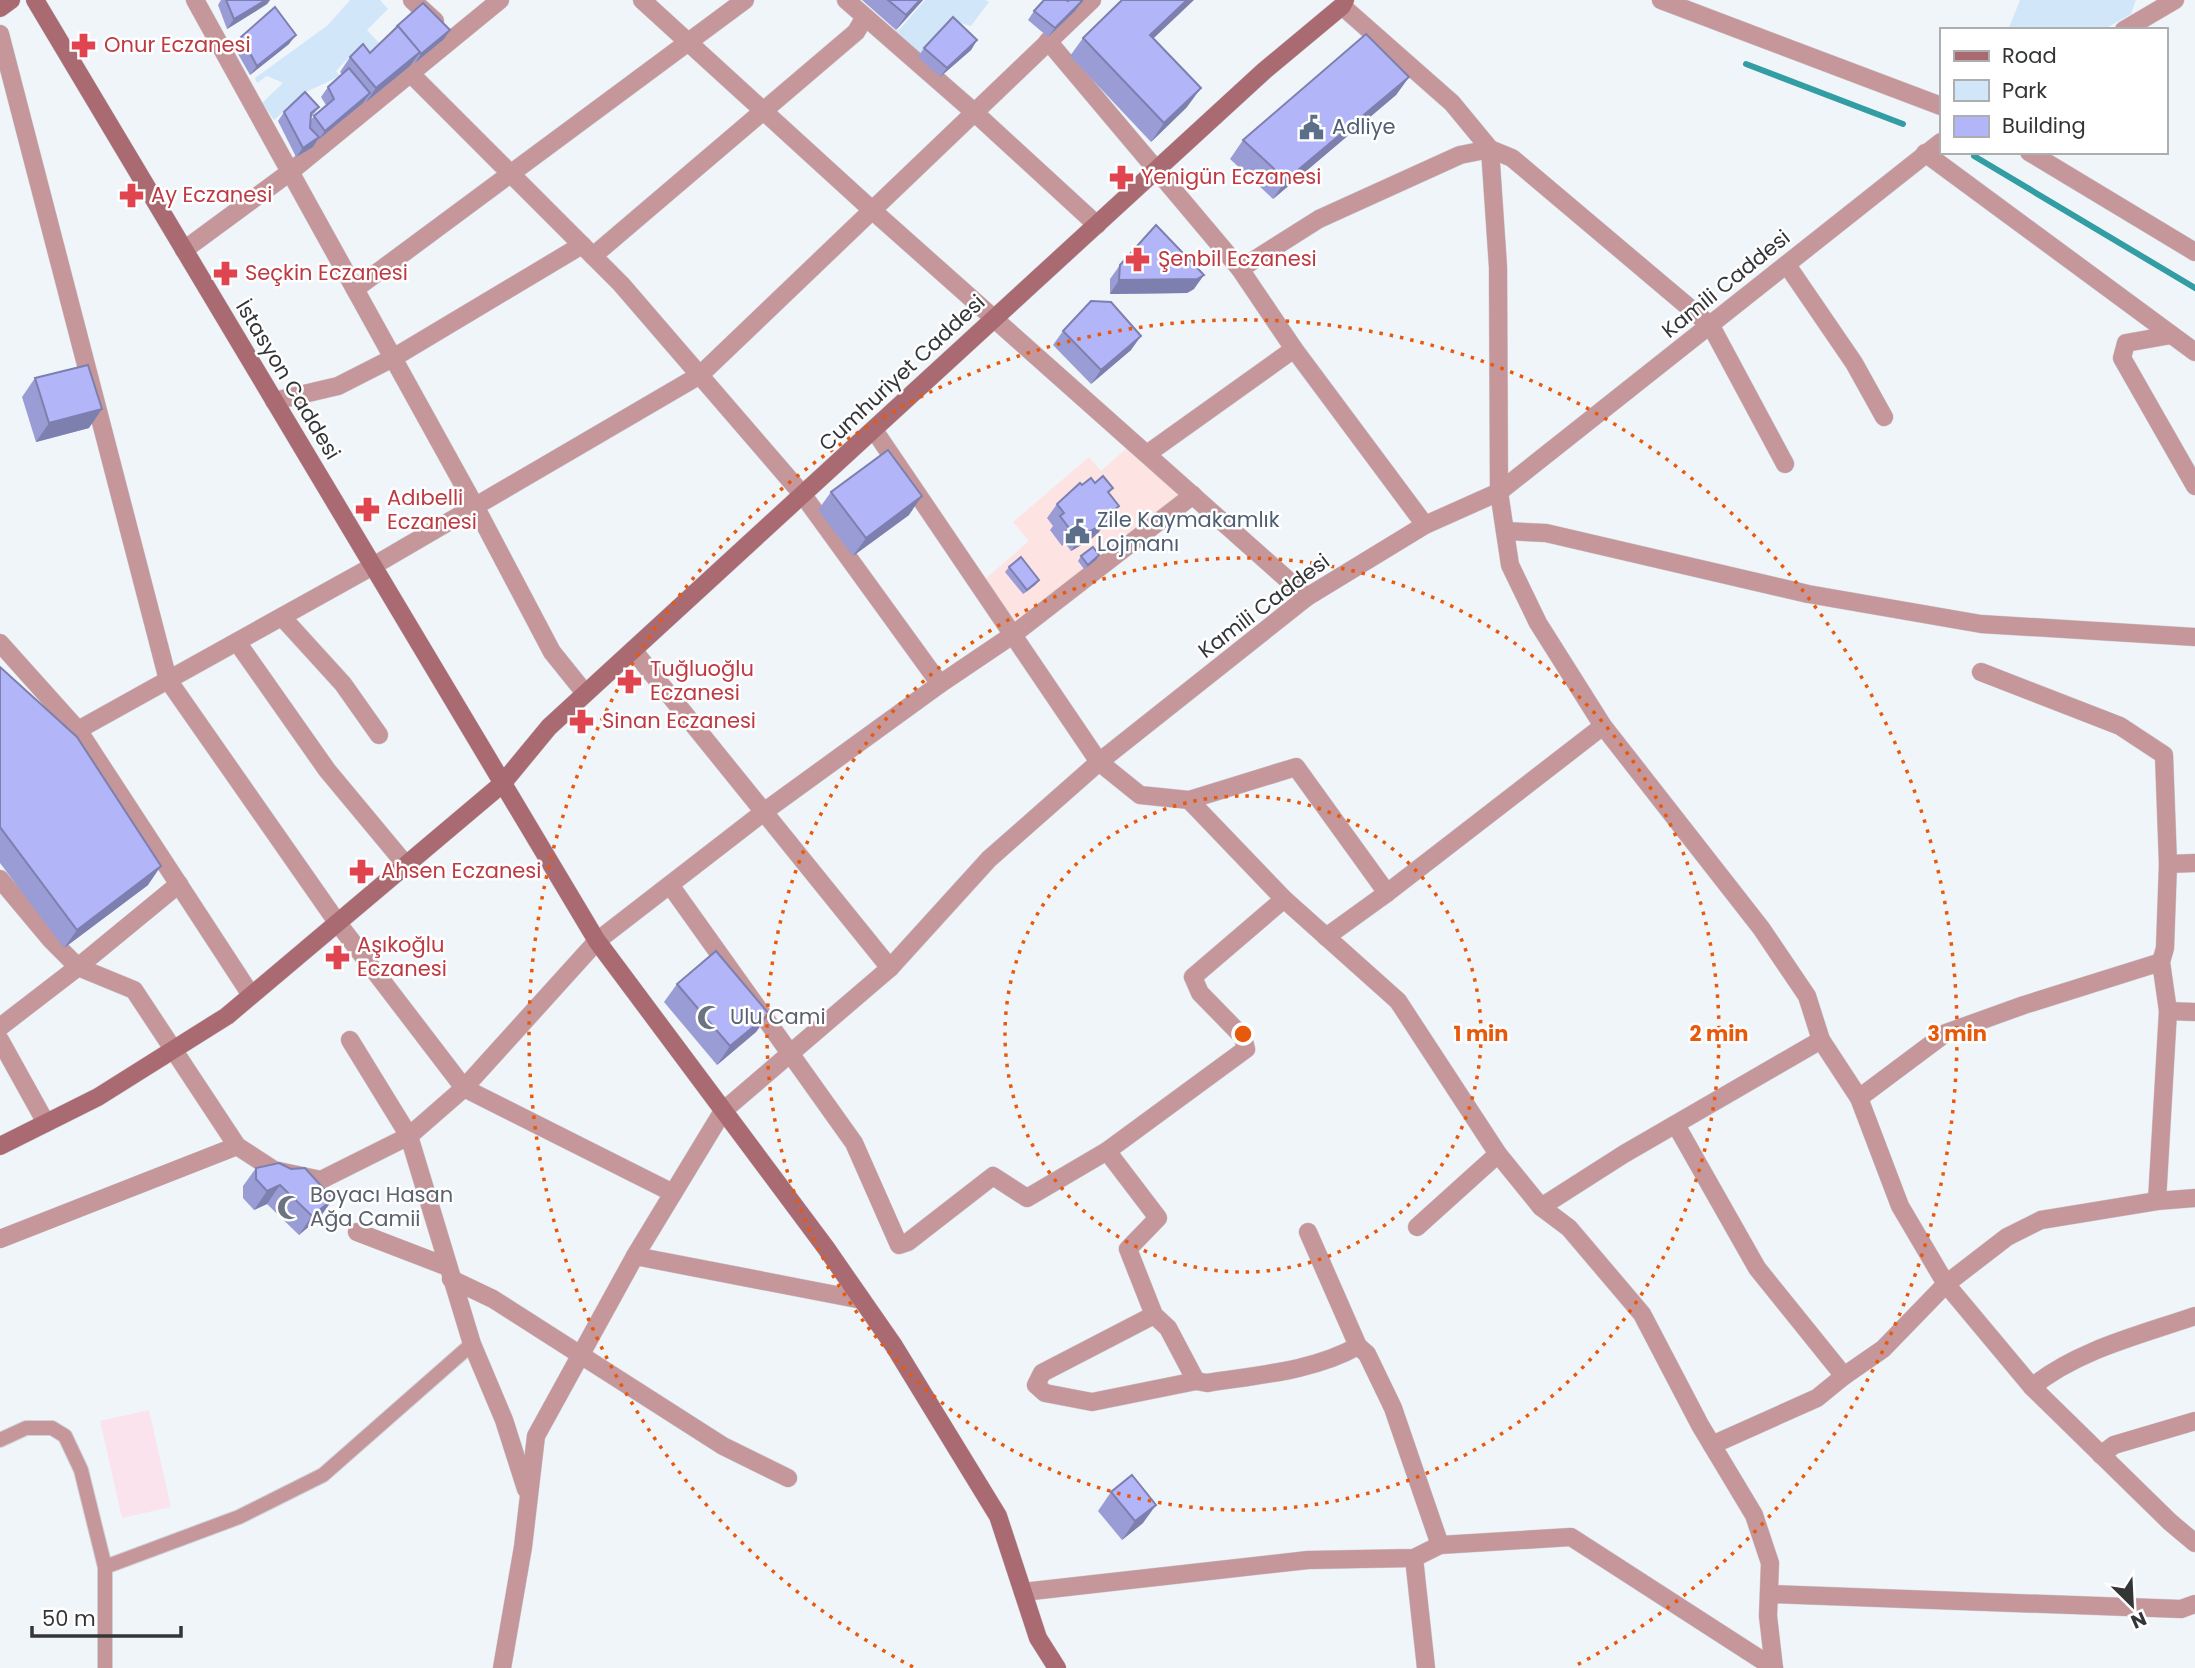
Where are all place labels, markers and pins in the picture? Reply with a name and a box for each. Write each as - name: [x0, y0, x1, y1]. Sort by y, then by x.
- place label: Onur Eczanesi: [104, 30, 251, 59]
- pharmacy icon: Onur Eczanesi: [70, 31, 98, 59]
- place label: Adliye: [1332, 112, 1396, 141]
- public building icon: Adliye: [1298, 113, 1326, 141]
- place label: Yenigün Eczanesi: [1141, 162, 1321, 191]
- pharmacy icon: Yenigün Eczanesi: [1107, 163, 1135, 191]
- place label: Ay Eczanesi: [151, 180, 272, 209]
- pharmacy icon: Ay Eczanesi: [117, 181, 145, 209]
- place label: Şenbil Eczanesi: [1158, 244, 1317, 273]
- pharmacy icon: Şenbil Eczanesi: [1124, 245, 1152, 273]
- place label: Seçkin Eczanesi: [245, 258, 408, 287]
- pharmacy icon: Seçkin Eczanesi: [211, 259, 239, 287]
- place label: Adıbelli Eczanesi: [387, 483, 477, 536]
- pharmacy icon: Adıbelli Eczanesi: [353, 496, 381, 524]
- place label: Zile Kaymakamlık Lojmanı: [1097, 505, 1280, 558]
- public building icon: Zile Kaymakamlık Lojmanı: [1063, 518, 1091, 546]
- place label: Tuğluoğlu Eczanesi: [650, 654, 754, 707]
- pharmacy icon: Tuğluoğlu Eczanesi: [616, 667, 644, 695]
- place label: Sinan Eczanesi: [602, 706, 756, 735]
- pharmacy icon: Sinan Eczanesi: [568, 707, 596, 735]
- place label: Ahsen Eczanesi: [381, 856, 541, 885]
- pharmacy icon: Ahsen Eczanesi: [347, 857, 375, 885]
- place label: Aşıkoğlu Eczanesi: [357, 930, 447, 983]
- pharmacy icon: Aşıkoğlu Eczanesi: [323, 943, 351, 971]
- place label: Ulu Cami: [730, 1002, 826, 1031]
- mosque icon: Ulu Cami: [696, 1003, 724, 1031]
- centre of rings: [1231, 1022, 1255, 1046]
- place label: Boyacı Hasan Ağa Camii: [310, 1180, 453, 1233]
- mosque icon: Boyacı Hasan Ağa Camii: [276, 1193, 304, 1221]

